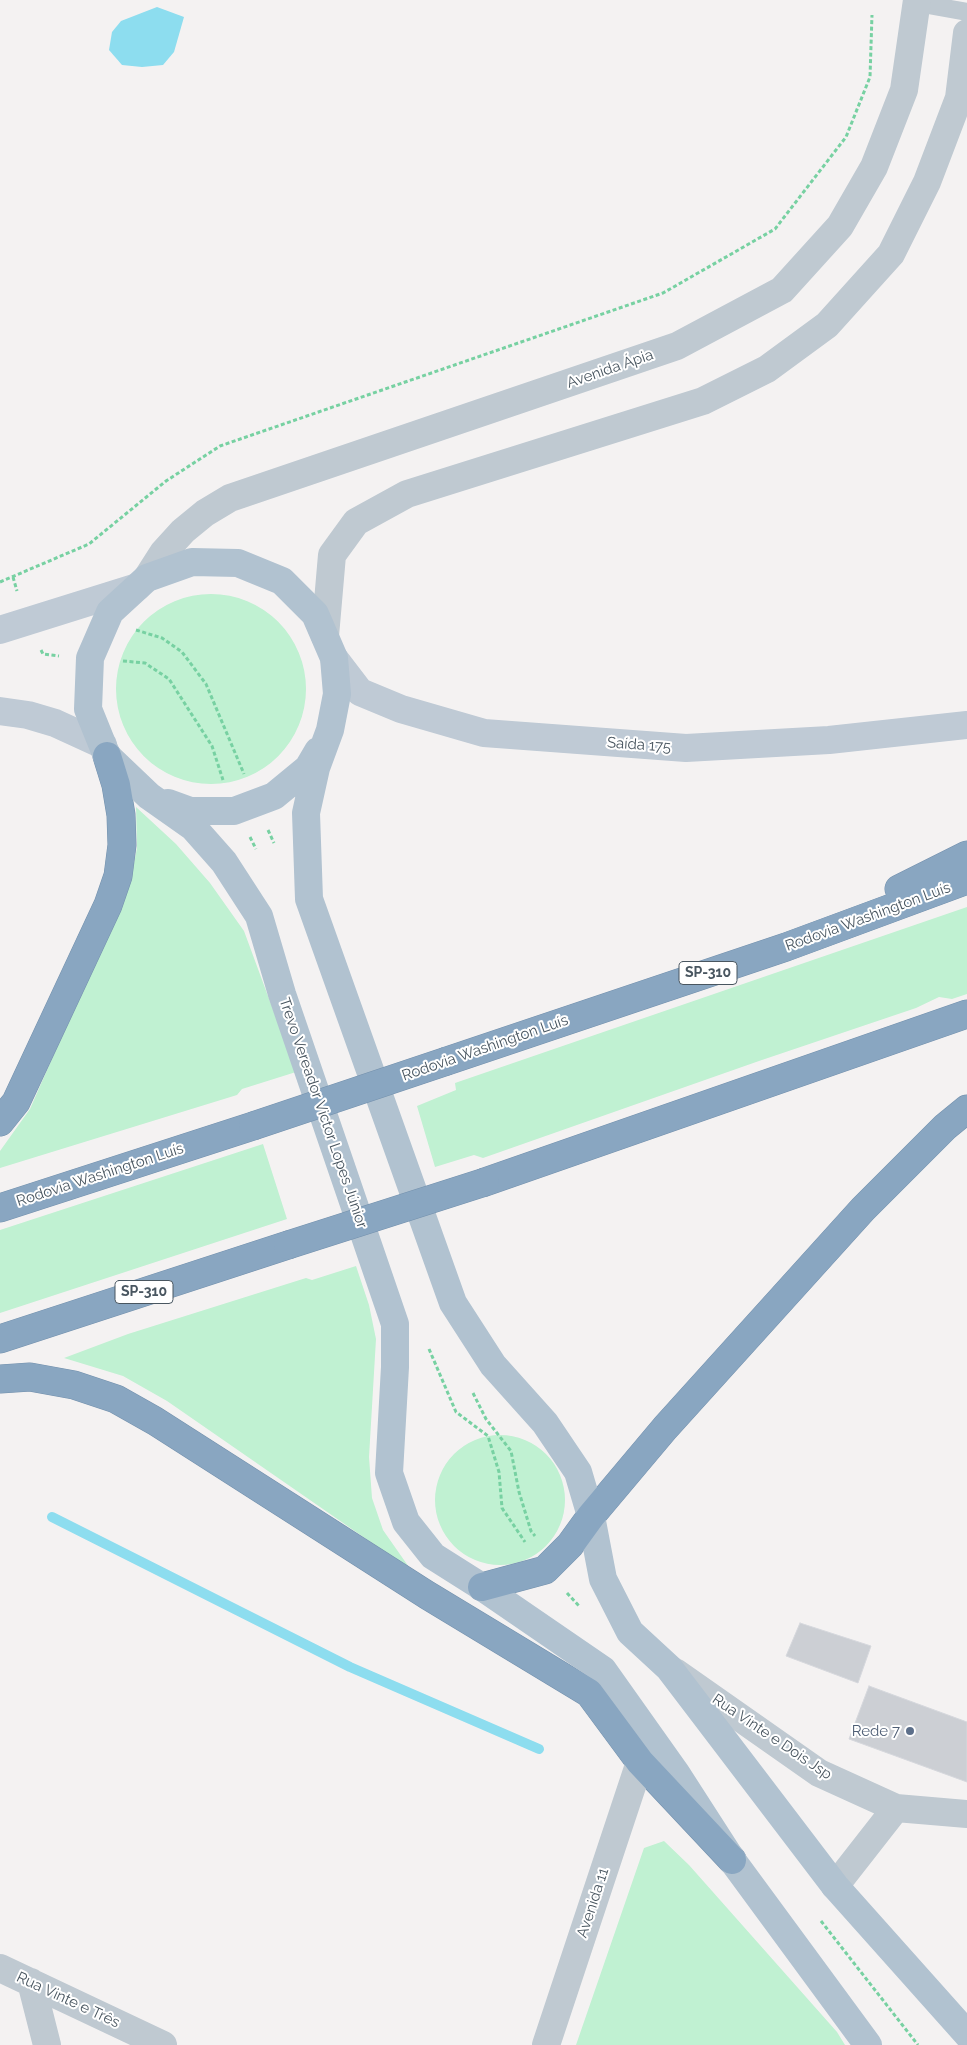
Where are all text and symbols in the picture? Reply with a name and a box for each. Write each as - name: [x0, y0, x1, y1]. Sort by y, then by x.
- street label: Avenida Ápia: [564, 346, 656, 392]
- street label: Saída 175: [606, 734, 672, 756]
- street label: Rodovia Washington Luís: [783, 879, 953, 955]
- road number: SP-310: [679, 961, 737, 984]
- street label: Trevo Vereador Victor Lopes Júnior: [275, 995, 371, 1231]
- street label: Rodovia Washington Luís: [400, 1011, 570, 1085]
- street label: Rodovia Washington Luís: [14, 1139, 186, 1211]
- road number: SP-310: [115, 1280, 173, 1304]
- street label: Rua Vinte e Dois Jsp: [709, 1690, 835, 1784]
- place label: Rede 7: [852, 1722, 900, 1740]
- marker: Rede 7: [904, 1725, 916, 1737]
- street label: Avenida 11: [573, 1866, 613, 1940]
- street label: Rua Vinte e Três: [14, 1968, 122, 2032]

